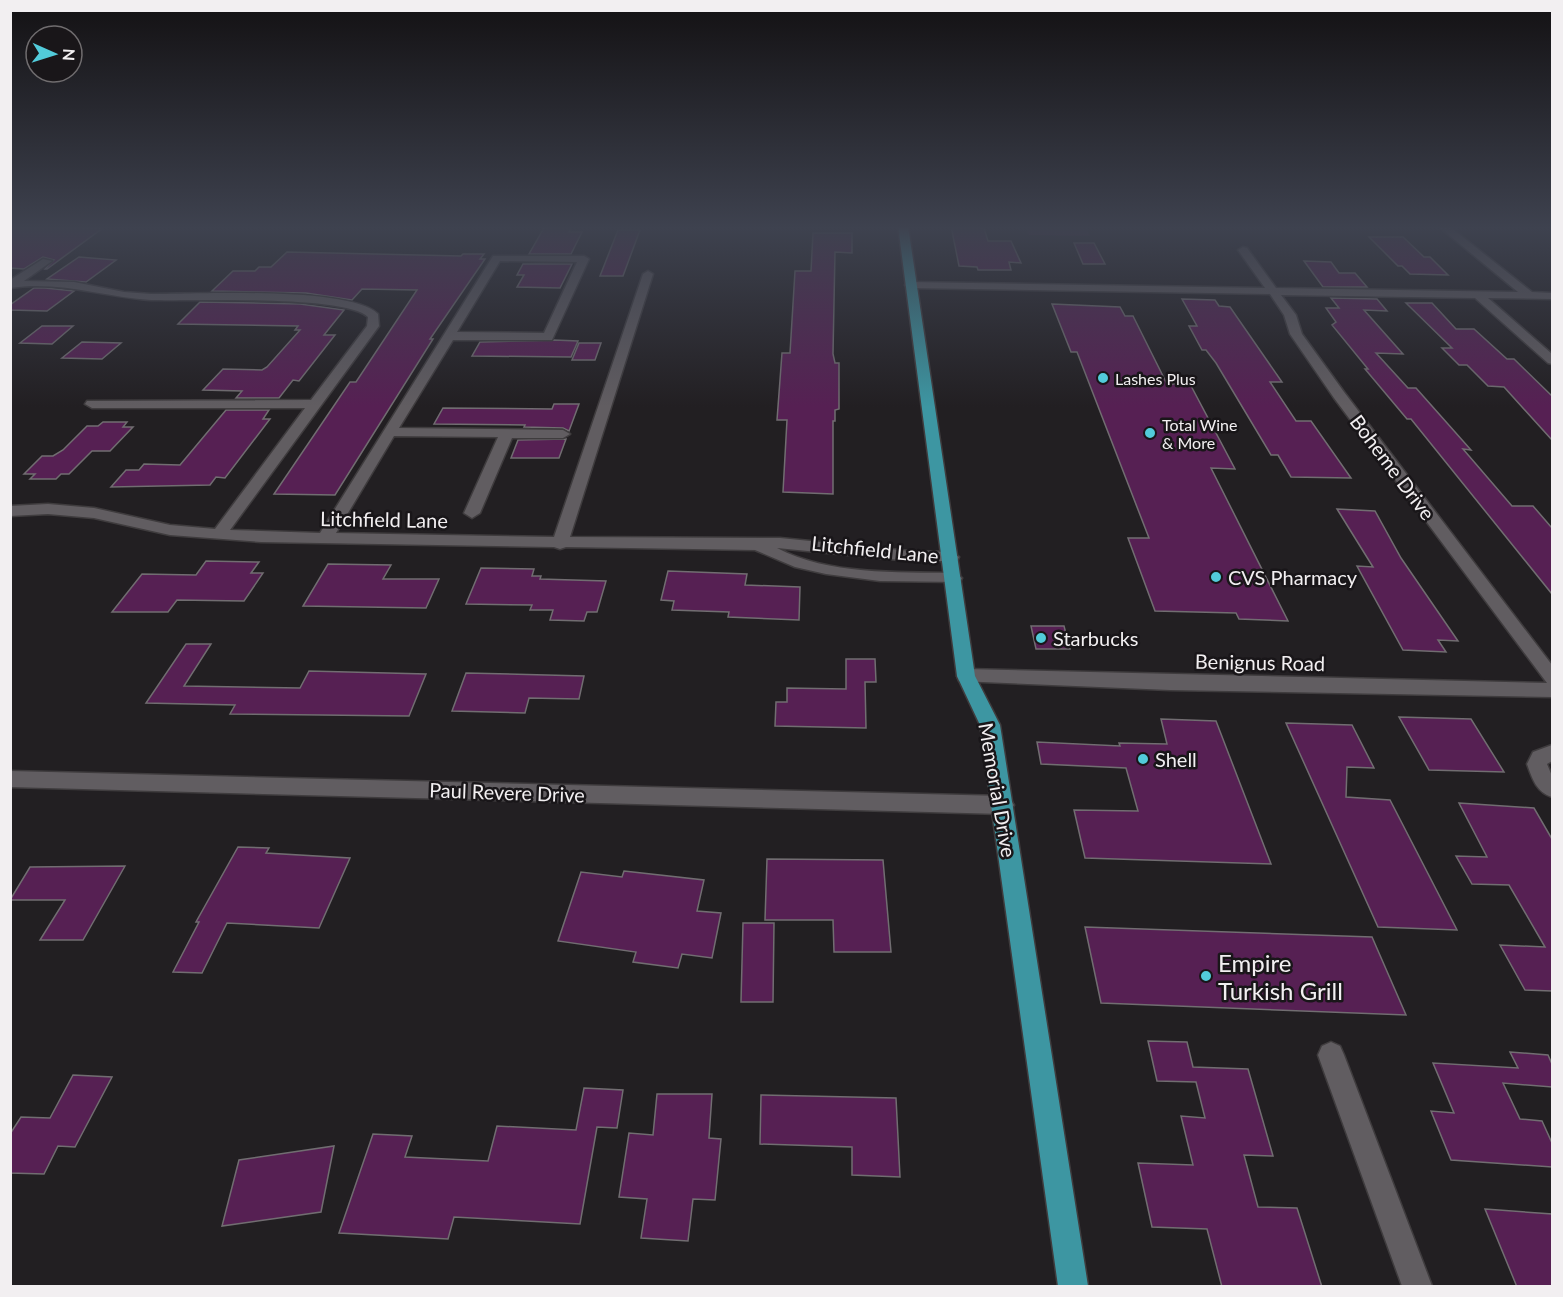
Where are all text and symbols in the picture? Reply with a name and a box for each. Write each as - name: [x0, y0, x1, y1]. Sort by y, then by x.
- north arrow: [24, 24, 84, 84]
- text: N: [60, 48, 79, 61]
- place label: Lashes Plus: [1115, 369, 1196, 388]
- marker: Lashes Plus: [1096, 371, 1110, 385]
- street label: Boheme Drive: [1346, 410, 1440, 524]
- place label: Total Wine & More: [1162, 415, 1238, 452]
- marker: Total Wine & More: [1143, 426, 1157, 440]
- street label: Litchfield Lane: [320, 506, 448, 532]
- street label: Litchfield Lane: [810, 530, 940, 568]
- place label: CVS Pharmacy: [1228, 565, 1358, 589]
- marker: CVS Pharmacy: [1209, 570, 1223, 584]
- place label: Starbucks: [1053, 626, 1139, 650]
- marker: Starbucks: [1034, 631, 1048, 645]
- street label: Benignus Road: [1195, 649, 1325, 675]
- street label: Memorial Drive: [974, 721, 1022, 859]
- place label: Shell: [1155, 747, 1197, 771]
- marker: Shell: [1136, 752, 1150, 766]
- street label: Paul Revere Drive: [429, 777, 585, 807]
- place label: Empire Turkish Grill: [1218, 948, 1343, 1005]
- marker: Empire Turkish Grill: [1199, 969, 1213, 983]

